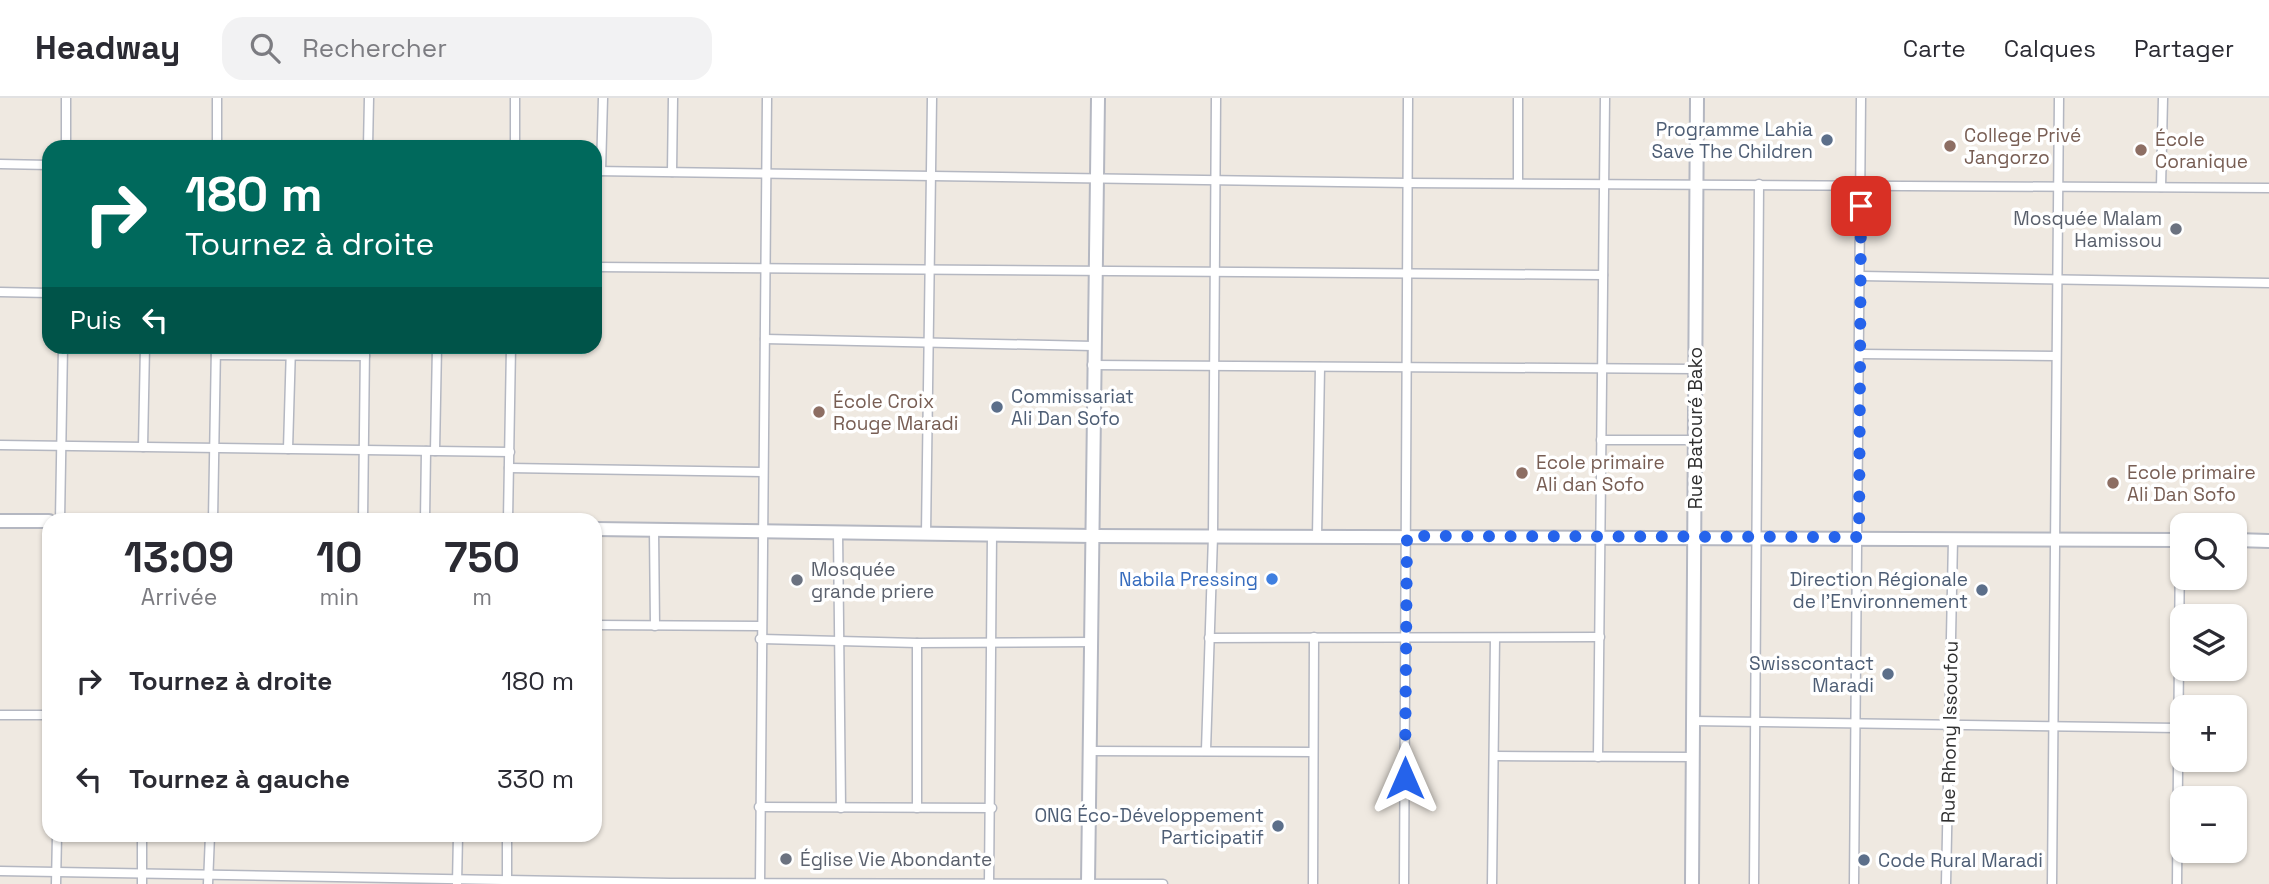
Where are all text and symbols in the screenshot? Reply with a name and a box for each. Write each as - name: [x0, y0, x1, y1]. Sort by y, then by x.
- search box: [222, 17, 712, 80]
- text: Headway: [35, 27, 180, 69]
- icon: search: [246, 29, 284, 67]
- text: Rechercher: [302, 31, 447, 65]
- text: Carte: [1903, 33, 1966, 64]
- text: Calques: [2004, 33, 2096, 64]
- text: Partager: [2134, 33, 2234, 64]
- place label: Programme Lahia Save The Children: [1651, 117, 1813, 164]
- place label: College Privé Jangorzo: [1964, 123, 2081, 170]
- place label: École Coranique: [2155, 127, 2248, 174]
- marker: Programme Lahia Save The Children: [1819, 132, 1835, 148]
- marker: College Privé Jangorzo: [1942, 138, 1958, 154]
- marker: École Coranique: [2133, 142, 2149, 158]
- text: 180 m: [185, 163, 323, 225]
- icon: right: [70, 168, 161, 259]
- pin: [1831, 176, 1891, 236]
- icon: arrive: [1842, 187, 1880, 225]
- place label: Mosquée Malam Hamissou: [2013, 206, 2162, 253]
- marker: Mosquée Malam Hamissou: [2168, 221, 2184, 237]
- text: Tournez à droite: [185, 224, 434, 264]
- icon: left: [136, 301, 174, 339]
- text: Puis: [70, 303, 122, 337]
- street label: Rue Batouré Bako: [1683, 347, 1708, 509]
- place label: Commissariat Ali Dan Sofo: [1011, 384, 1134, 431]
- place label: École Croix Rouge Maradi: [833, 389, 958, 436]
- marker: Commissariat Ali Dan Sofo: [989, 399, 1005, 415]
- marker: École Croix Rouge Maradi: [811, 404, 827, 420]
- place label: Ecole primaire Ali dan Sofo: [1536, 450, 1665, 497]
- place label: Ecole primaire Ali Dan Sofo: [2127, 460, 2256, 507]
- marker: Ecole primaire Ali dan Sofo: [1514, 465, 1530, 481]
- marker: Ecole primaire Ali Dan Sofo: [2105, 475, 2121, 491]
- map controls: [2170, 513, 2247, 863]
- button: search: [2170, 513, 2247, 590]
- text: 13:09: [124, 531, 234, 584]
- text: 10: [316, 531, 362, 584]
- text: 750: [444, 531, 520, 584]
- place label: Mosquée grande priere: [811, 557, 934, 604]
- place label: Nabila Pressing: [1119, 567, 1258, 592]
- place label: Direction Régionale de l'Environnement: [1790, 567, 1968, 614]
- marker: Nabila Pressing: [1264, 571, 1280, 587]
- marker: Mosquée grande priere: [789, 572, 805, 588]
- text: Arrivée: [141, 582, 217, 612]
- text: min: [320, 582, 359, 612]
- text: m: [472, 582, 492, 612]
- marker: Direction Régionale de l'Environnement: [1974, 582, 1990, 598]
- button: layers: [2170, 604, 2247, 681]
- street label: Rue Rhony Issoufou: [1935, 641, 1964, 823]
- place label: Swisscontact Maradi: [1749, 651, 1874, 698]
- icon: right: [70, 662, 108, 700]
- text: Tournez à droite: [129, 664, 332, 698]
- text: 180 m: [501, 664, 574, 698]
- marker: Swisscontact Maradi: [1880, 666, 1896, 682]
- button: +: [2170, 695, 2247, 772]
- position arrow: [1368, 741, 1442, 815]
- icon: left: [70, 760, 108, 798]
- text: Tournez à gauche: [129, 762, 350, 796]
- text: 330 m: [497, 762, 574, 796]
- button: −: [2170, 786, 2247, 863]
- place label: ONG Éco-Développement Participatif: [1034, 803, 1264, 850]
- marker: ONG Éco-Développement Participatif: [1270, 818, 1286, 834]
- place label: Église Vie Abondante: [800, 847, 992, 872]
- place label: Code Rural Maradi: [1878, 848, 2043, 873]
- marker: Église Vie Abondante: [778, 851, 794, 867]
- marker: Code Rural Maradi: [1856, 852, 1872, 868]

